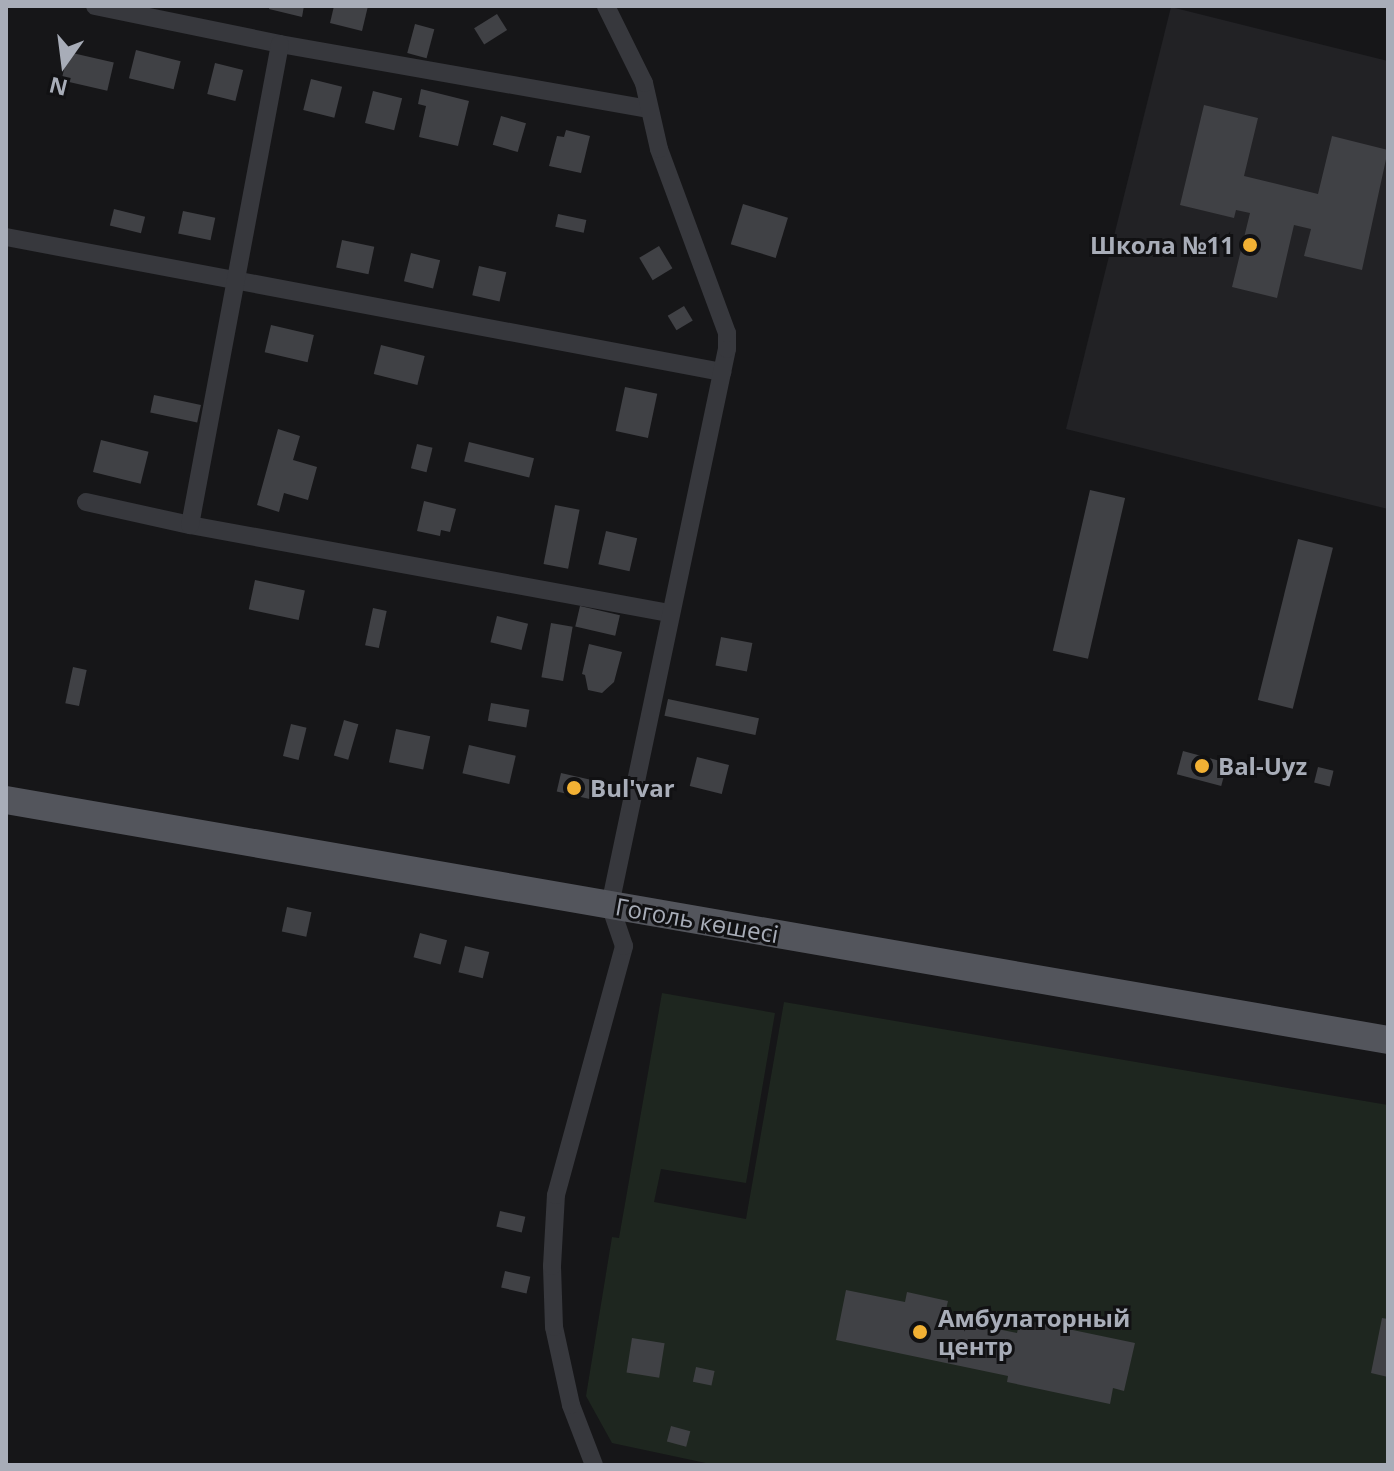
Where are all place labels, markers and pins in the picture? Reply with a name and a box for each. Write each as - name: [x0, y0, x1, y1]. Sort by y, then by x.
- place label: Школа №11: [1090, 231, 1234, 259]
- marker: Школа №11: [1241, 236, 1259, 254]
- place label: Bal-Uyz: [1218, 752, 1307, 780]
- marker: Bal-Uyz: [1193, 757, 1211, 775]
- place label: Bul'var: [590, 774, 675, 802]
- marker: Bul'var: [565, 779, 583, 797]
- place label: Амбулаторный центр: [938, 1304, 1130, 1360]
- marker: Амбулаторный центр: [909, 1321, 931, 1343]

